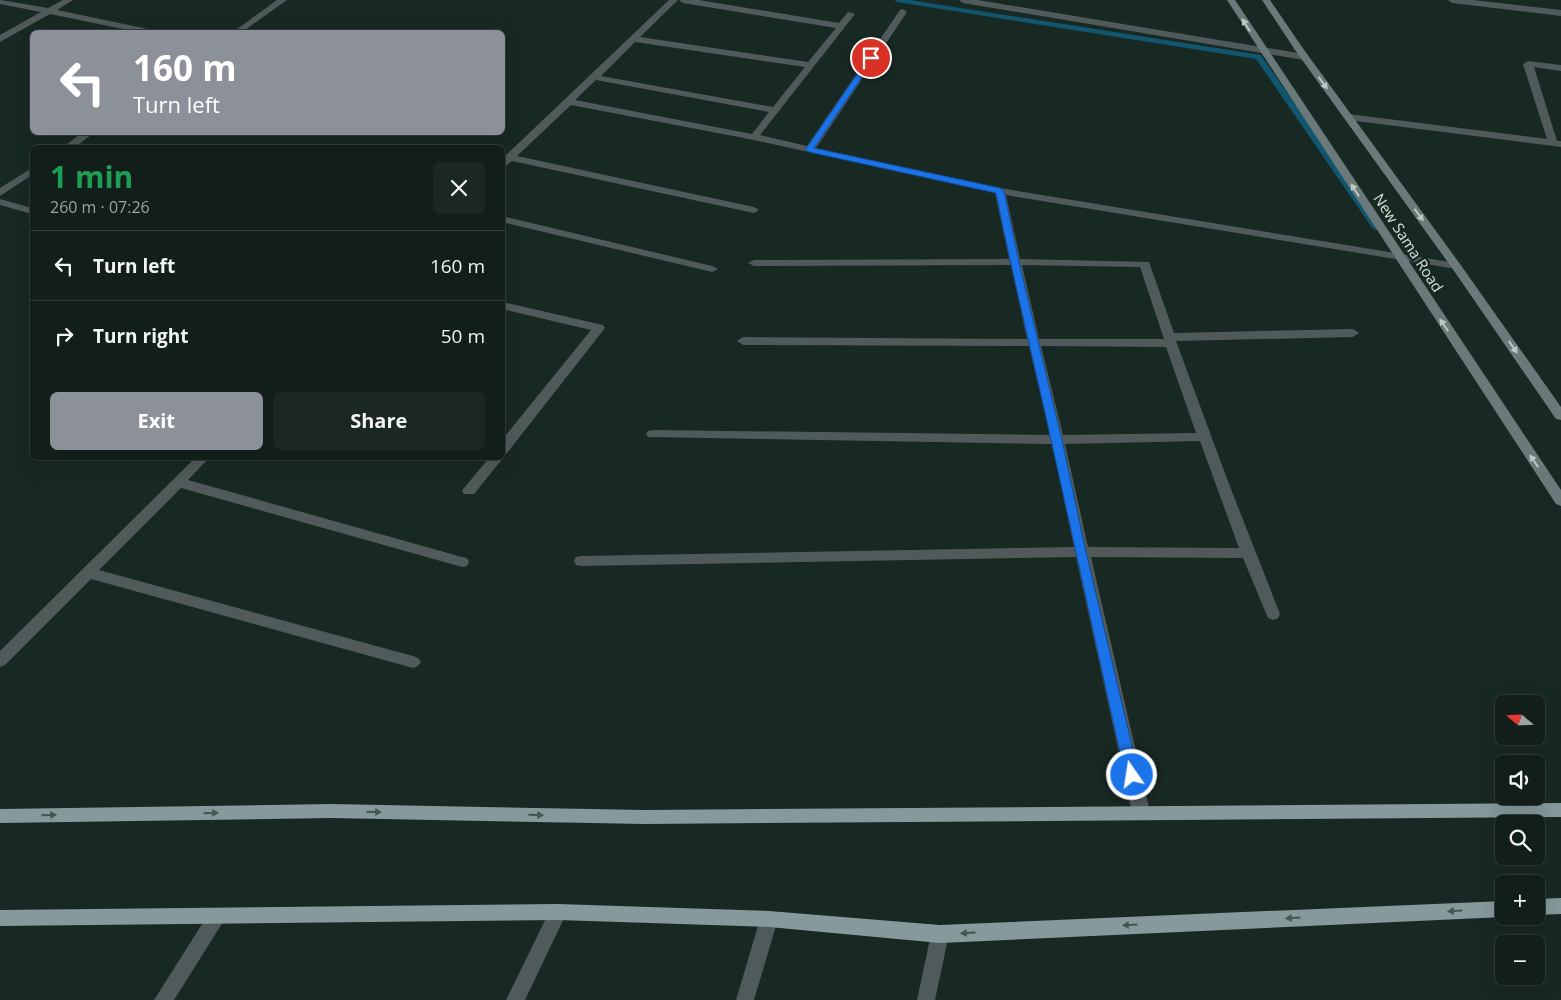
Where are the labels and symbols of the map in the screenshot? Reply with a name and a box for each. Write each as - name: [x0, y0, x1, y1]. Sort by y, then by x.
- one-way arrow: [1242, 18, 1251, 31]
- pin: [850, 37, 892, 79]
- one-way arrow: [1318, 76, 1328, 90]
- one-way arrow: [1350, 183, 1359, 197]
- street label: New Sama Road: [1369, 189, 1448, 296]
- one-way arrow: [1414, 208, 1424, 222]
- one-way arrow: [1439, 319, 1449, 332]
- one-way arrow: [1508, 340, 1518, 354]
- one-way arrow: [1529, 454, 1539, 468]
- north arrow: [1495, 695, 1545, 745]
- position arrow: [1105, 748, 1157, 800]
- one-way arrow: [366, 808, 382, 816]
- one-way arrow: [203, 809, 219, 817]
- one-way arrow: [41, 811, 57, 819]
- one-way arrow: [528, 811, 544, 819]
- one-way arrow: [1447, 907, 1463, 915]
- one-way arrow: [1284, 914, 1300, 922]
- one-way arrow: [1122, 922, 1138, 930]
- one-way arrow: [960, 929, 976, 937]

